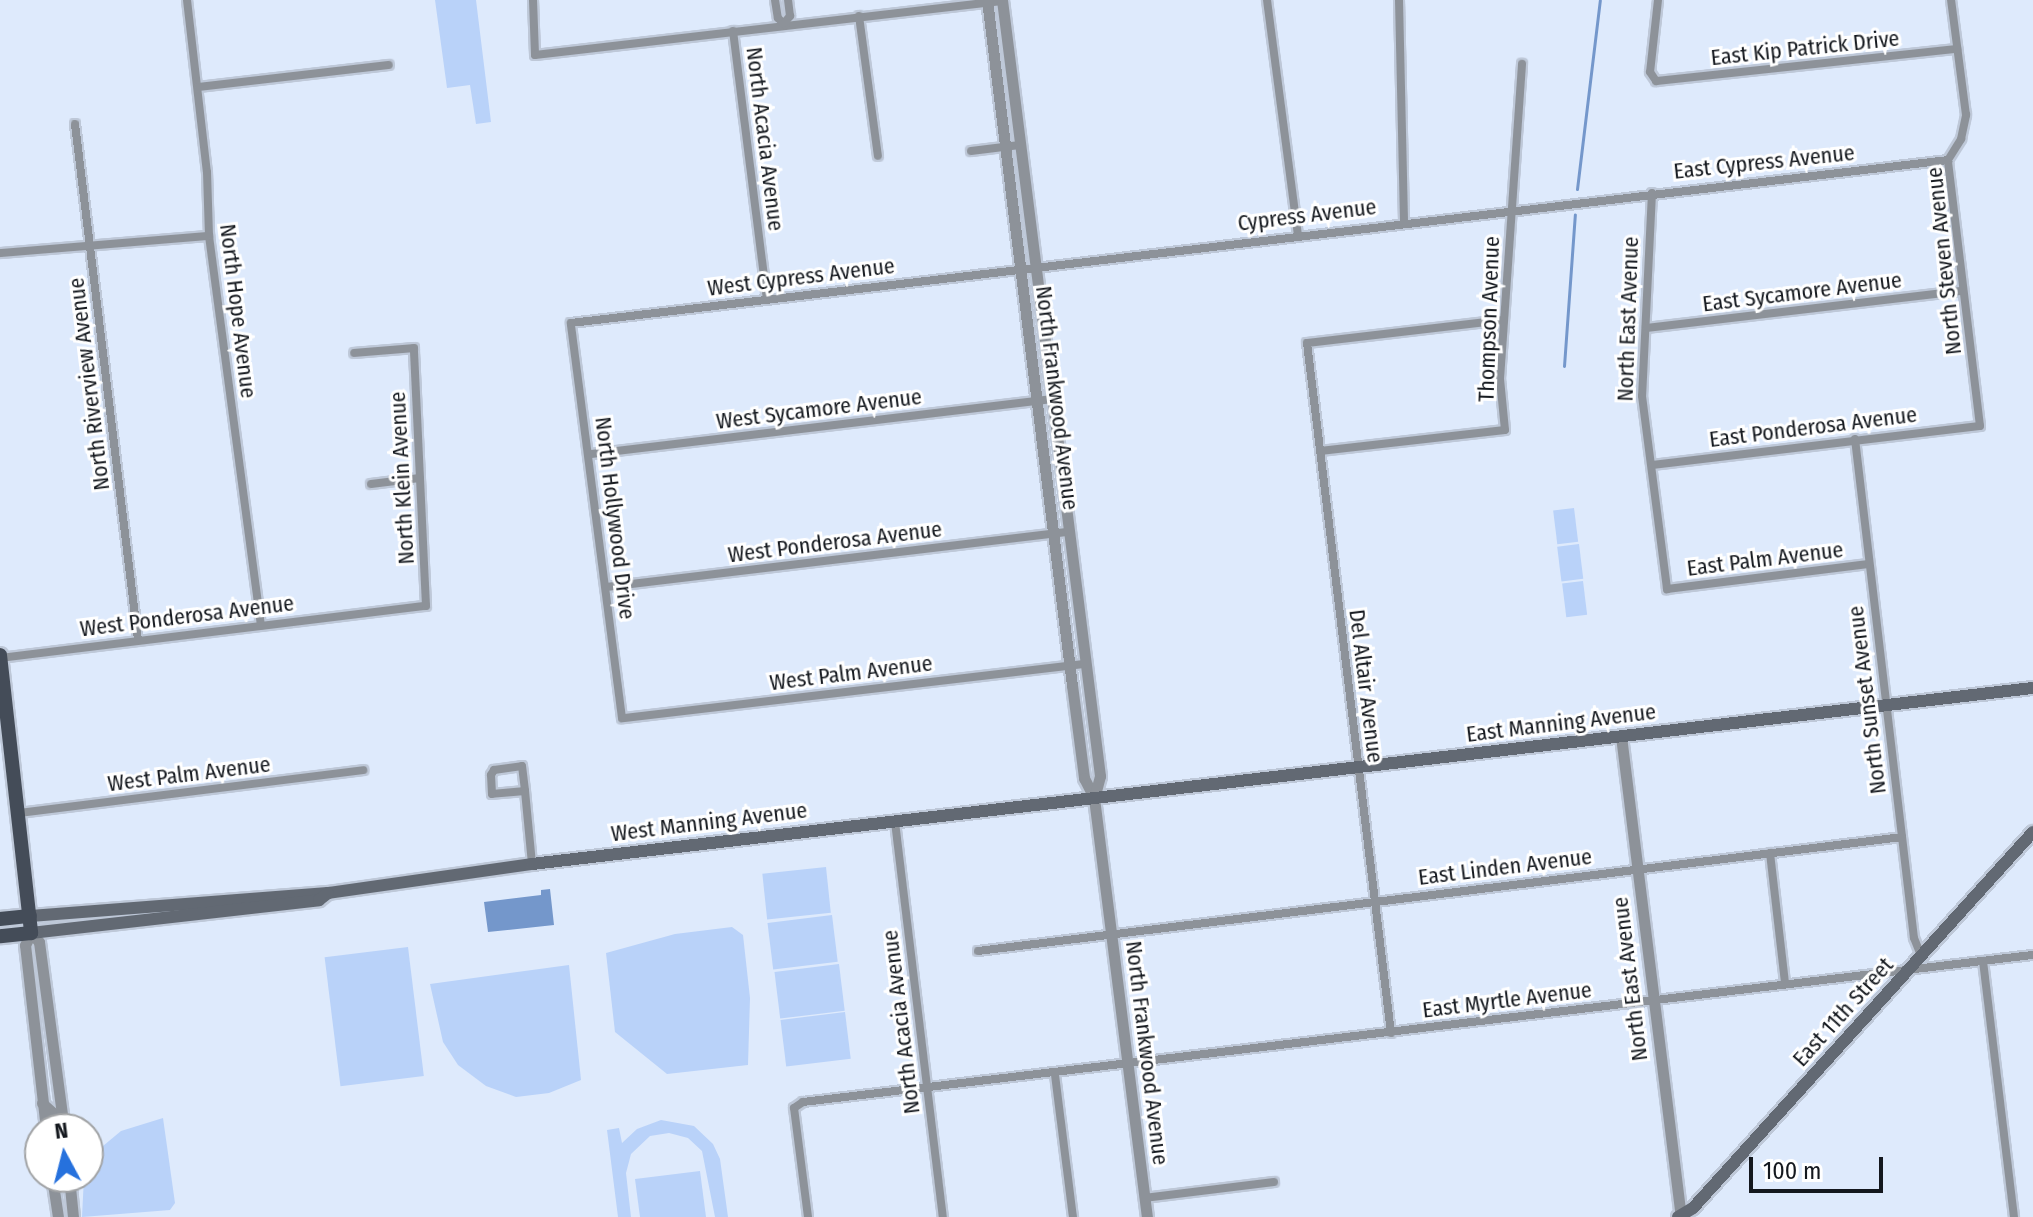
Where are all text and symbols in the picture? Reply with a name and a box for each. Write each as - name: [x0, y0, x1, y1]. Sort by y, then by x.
- street label: East Kip Patrick Drive: [1709, 25, 1901, 71]
- street label: North Acacia Avenue: [741, 46, 789, 232]
- street label: East Cypress Avenue: [1672, 139, 1856, 185]
- street label: North Steven Avenue: [1921, 166, 1967, 356]
- street label: Cypress Avenue: [1236, 193, 1378, 237]
- street label: North Hope Avenue: [214, 222, 262, 400]
- street label: Thompson Avenue: [1473, 236, 1505, 402]
- street label: North East Avenue: [1612, 236, 1644, 402]
- street label: West Cypress Avenue: [706, 252, 896, 302]
- street label: East Sycamore Avenue: [1701, 267, 1903, 317]
- street label: North Riverview Avenue: [63, 276, 115, 492]
- street label: North Frankwood Avenue: [1030, 284, 1084, 512]
- street label: West Sycamore Avenue: [715, 383, 923, 435]
- street label: North Klein Avenue: [384, 391, 420, 565]
- street label: East Ponderosa Avenue: [1708, 401, 1918, 453]
- street label: North Hollywood Drive: [589, 415, 641, 621]
- street label: West Ponderosa Avenue: [726, 516, 944, 568]
- street label: East Palm Avenue: [1685, 536, 1845, 582]
- street label: West Ponderosa Avenue: [78, 590, 296, 642]
- street label: North Sunset Avenue: [1842, 604, 1892, 796]
- street label: Del Altair Avenue: [1343, 608, 1389, 764]
- street label: West Palm Avenue: [768, 650, 934, 696]
- street label: East Manning Avenue: [1465, 698, 1657, 748]
- street label: West Palm Avenue: [106, 751, 272, 797]
- street label: West Manning Avenue: [610, 797, 808, 847]
- street label: East Linden Avenue: [1417, 843, 1593, 891]
- street label: North East Avenue: [1607, 895, 1653, 1063]
- street label: North Acacia Avenue: [877, 929, 925, 1115]
- street label: North Frankwood Avenue: [1120, 939, 1174, 1167]
- street label: East 11th Street: [1787, 952, 1899, 1072]
- street label: East Myrtle Avenue: [1421, 977, 1593, 1023]
- north arrow: [24, 1113, 104, 1193]
- text: N: [53, 1116, 69, 1145]
- scale bar: [1753, 1141, 1887, 1191]
- text: 100 m: [1763, 1157, 1821, 1185]

